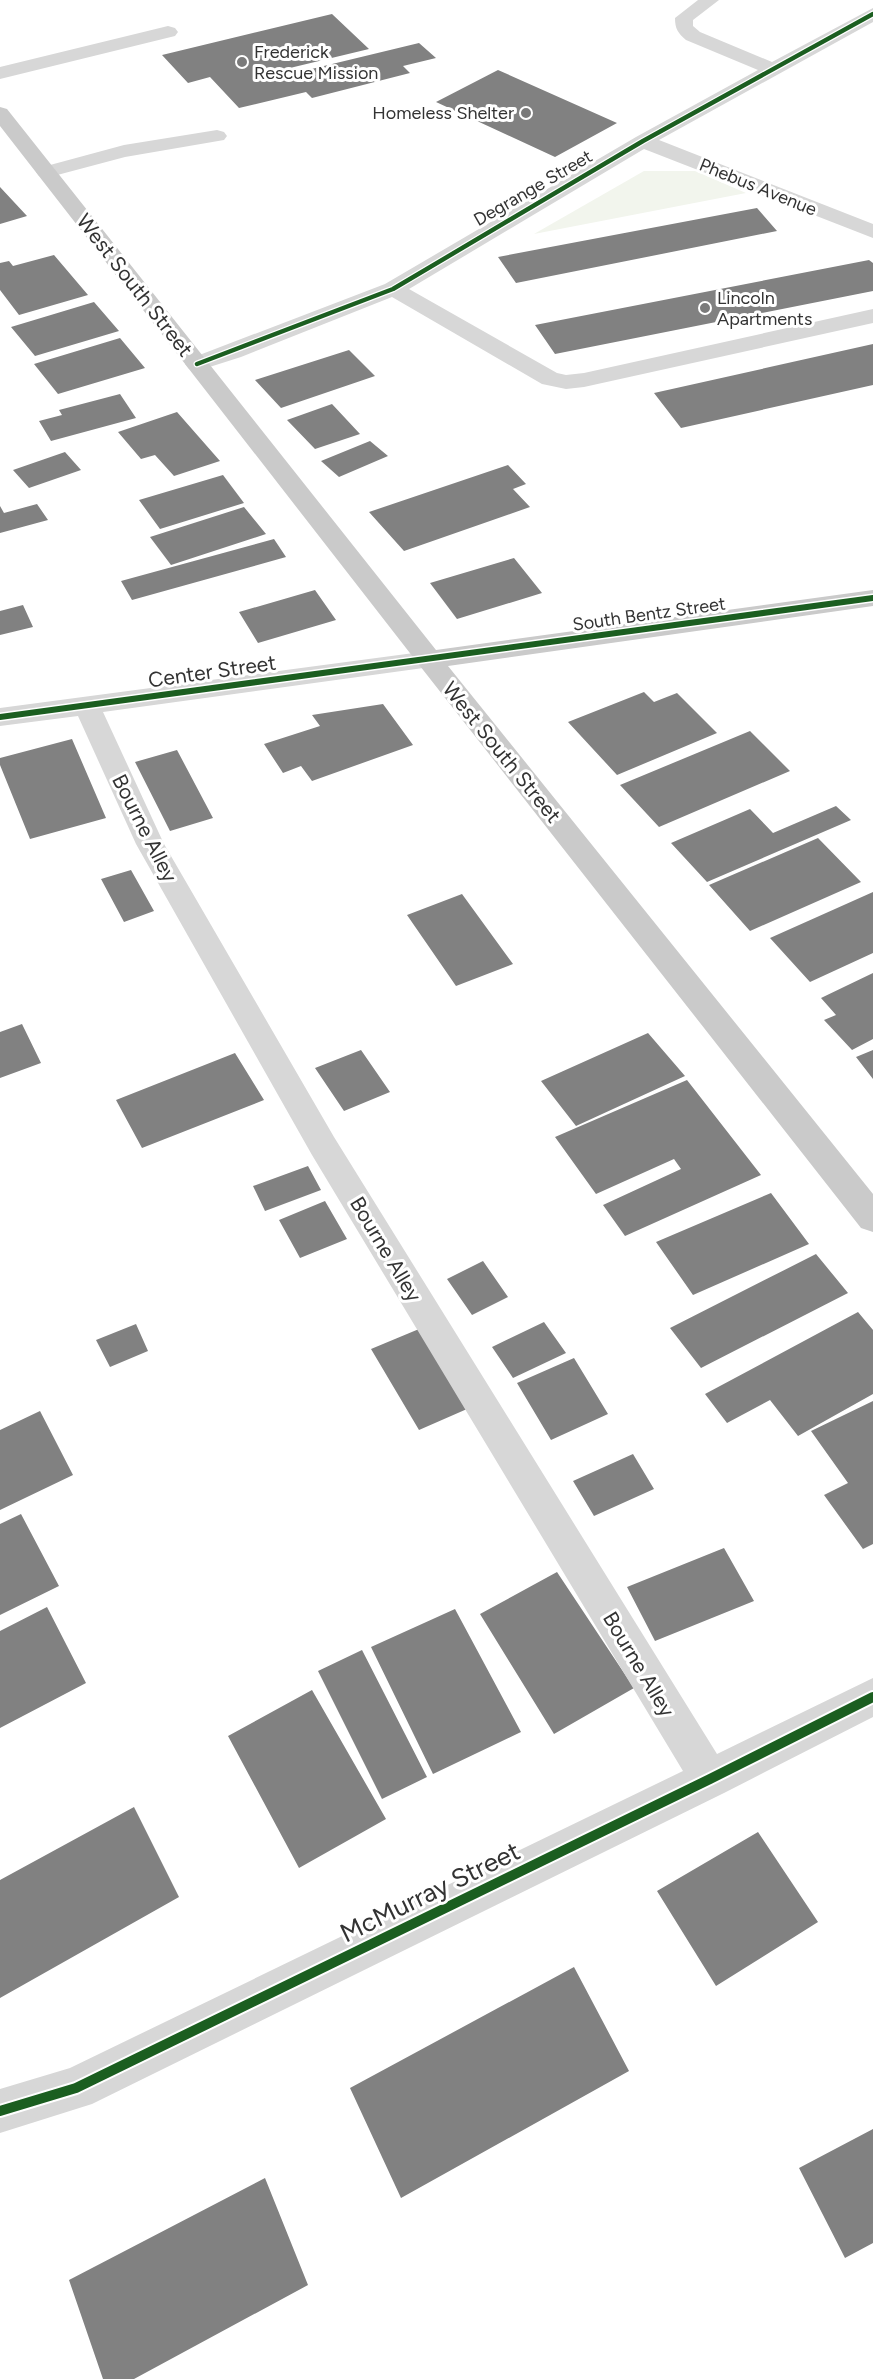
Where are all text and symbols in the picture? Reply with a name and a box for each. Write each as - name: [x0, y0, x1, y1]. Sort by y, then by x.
- place label: Frederick Rescue Mission: [254, 41, 378, 84]
- marker: Frederick Rescue Mission: [235, 55, 249, 69]
- place label: Homeless Shelter: [372, 102, 514, 124]
- marker: Homeless Shelter: [519, 106, 533, 120]
- street label: Degrange Street: [470, 145, 596, 231]
- street label: Phebus Avenue: [696, 153, 820, 221]
- street label: West South Street: [72, 209, 198, 361]
- place label: Lincoln Apartments: [717, 287, 812, 330]
- marker: Lincoln Apartments: [698, 301, 712, 315]
- street label: South Bentz Street: [571, 592, 727, 636]
- street label: Center Street: [147, 650, 278, 692]
- street label: West South Street: [437, 676, 567, 828]
- street label: Bourne Alley: [107, 770, 183, 886]
- street label: Bourne Alley: [345, 1192, 427, 1306]
- street label: Bourne Alley: [598, 1607, 680, 1721]
- street label: McMurray Street: [335, 1835, 525, 1949]

